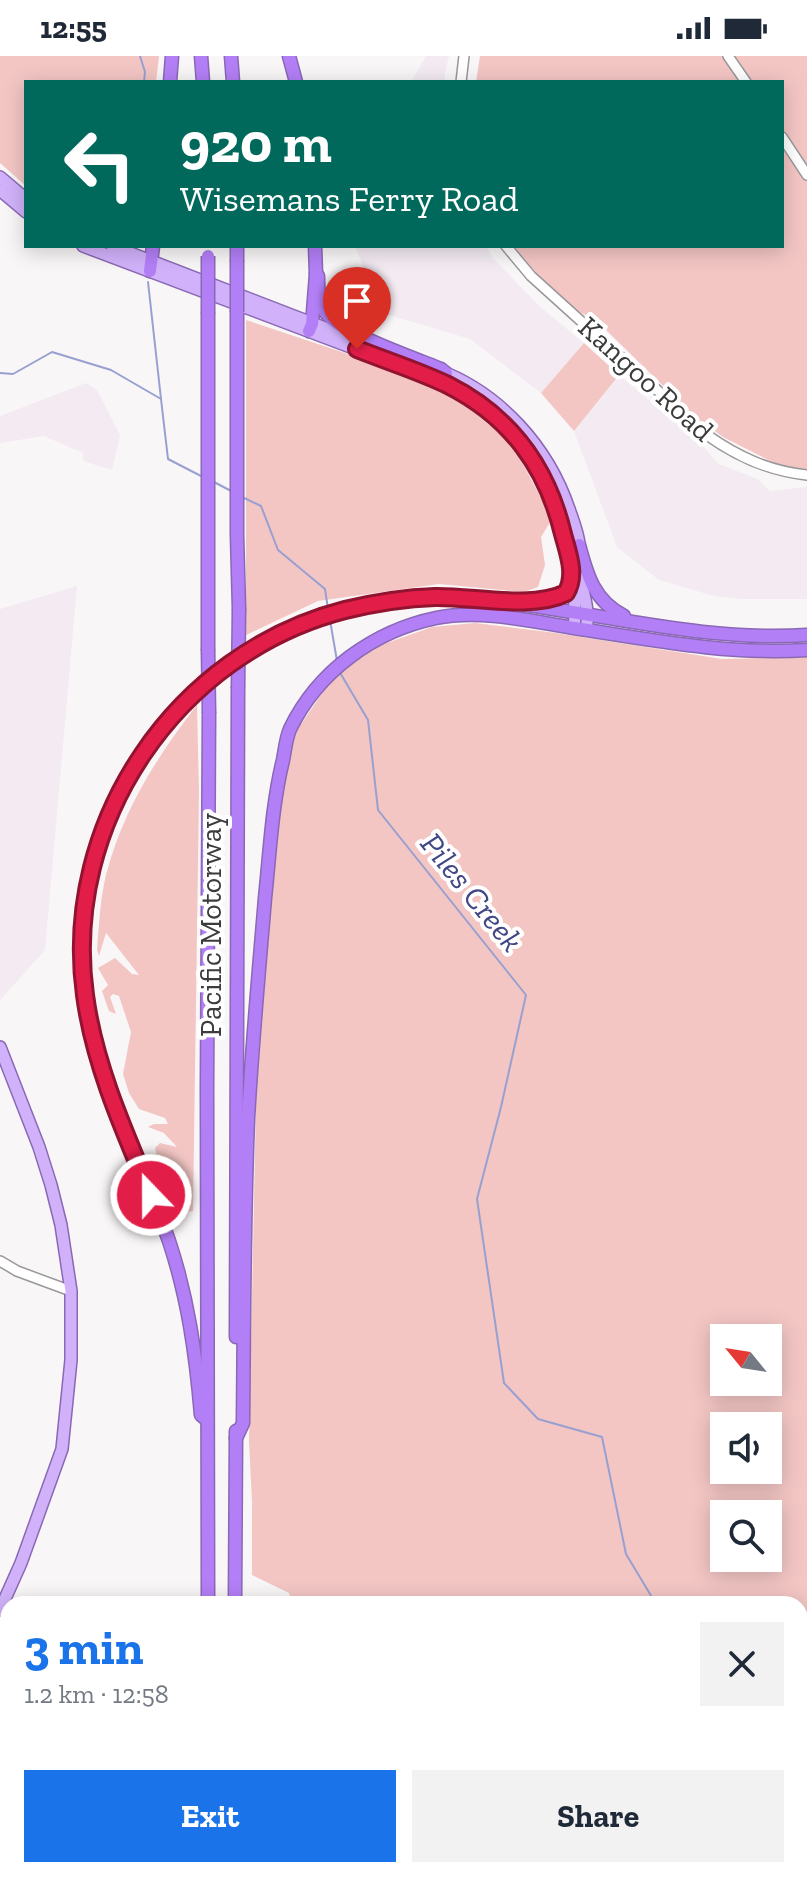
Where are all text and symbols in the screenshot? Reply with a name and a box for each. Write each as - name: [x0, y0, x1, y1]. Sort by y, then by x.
- text: 12:55: [40, 10, 107, 46]
- text: 920 m: [180, 109, 332, 176]
- icon: left: [48, 112, 152, 216]
- text: Wisemans Ferry Road: [180, 177, 518, 220]
- pin: [323, 267, 391, 349]
- icon: arrive: [335, 279, 379, 323]
- street label: Kangoo Road: [571, 309, 721, 449]
- street label: Pacific Motorway: [193, 812, 229, 1037]
- water label: Piles Creek: [413, 825, 531, 959]
- position arrow: [109, 1153, 193, 1237]
- north arrow: [710, 1324, 782, 1396]
- map controls: [710, 1324, 782, 1572]
- button: sound: [710, 1412, 782, 1484]
- button: search: [710, 1500, 782, 1572]
- text: 3 min: [24, 1619, 143, 1676]
- button: close: [700, 1622, 784, 1706]
- text: 1.2 km · 12:58: [24, 1678, 169, 1710]
- button: Exit: [24, 1770, 396, 1862]
- button: Share: [412, 1770, 784, 1862]

